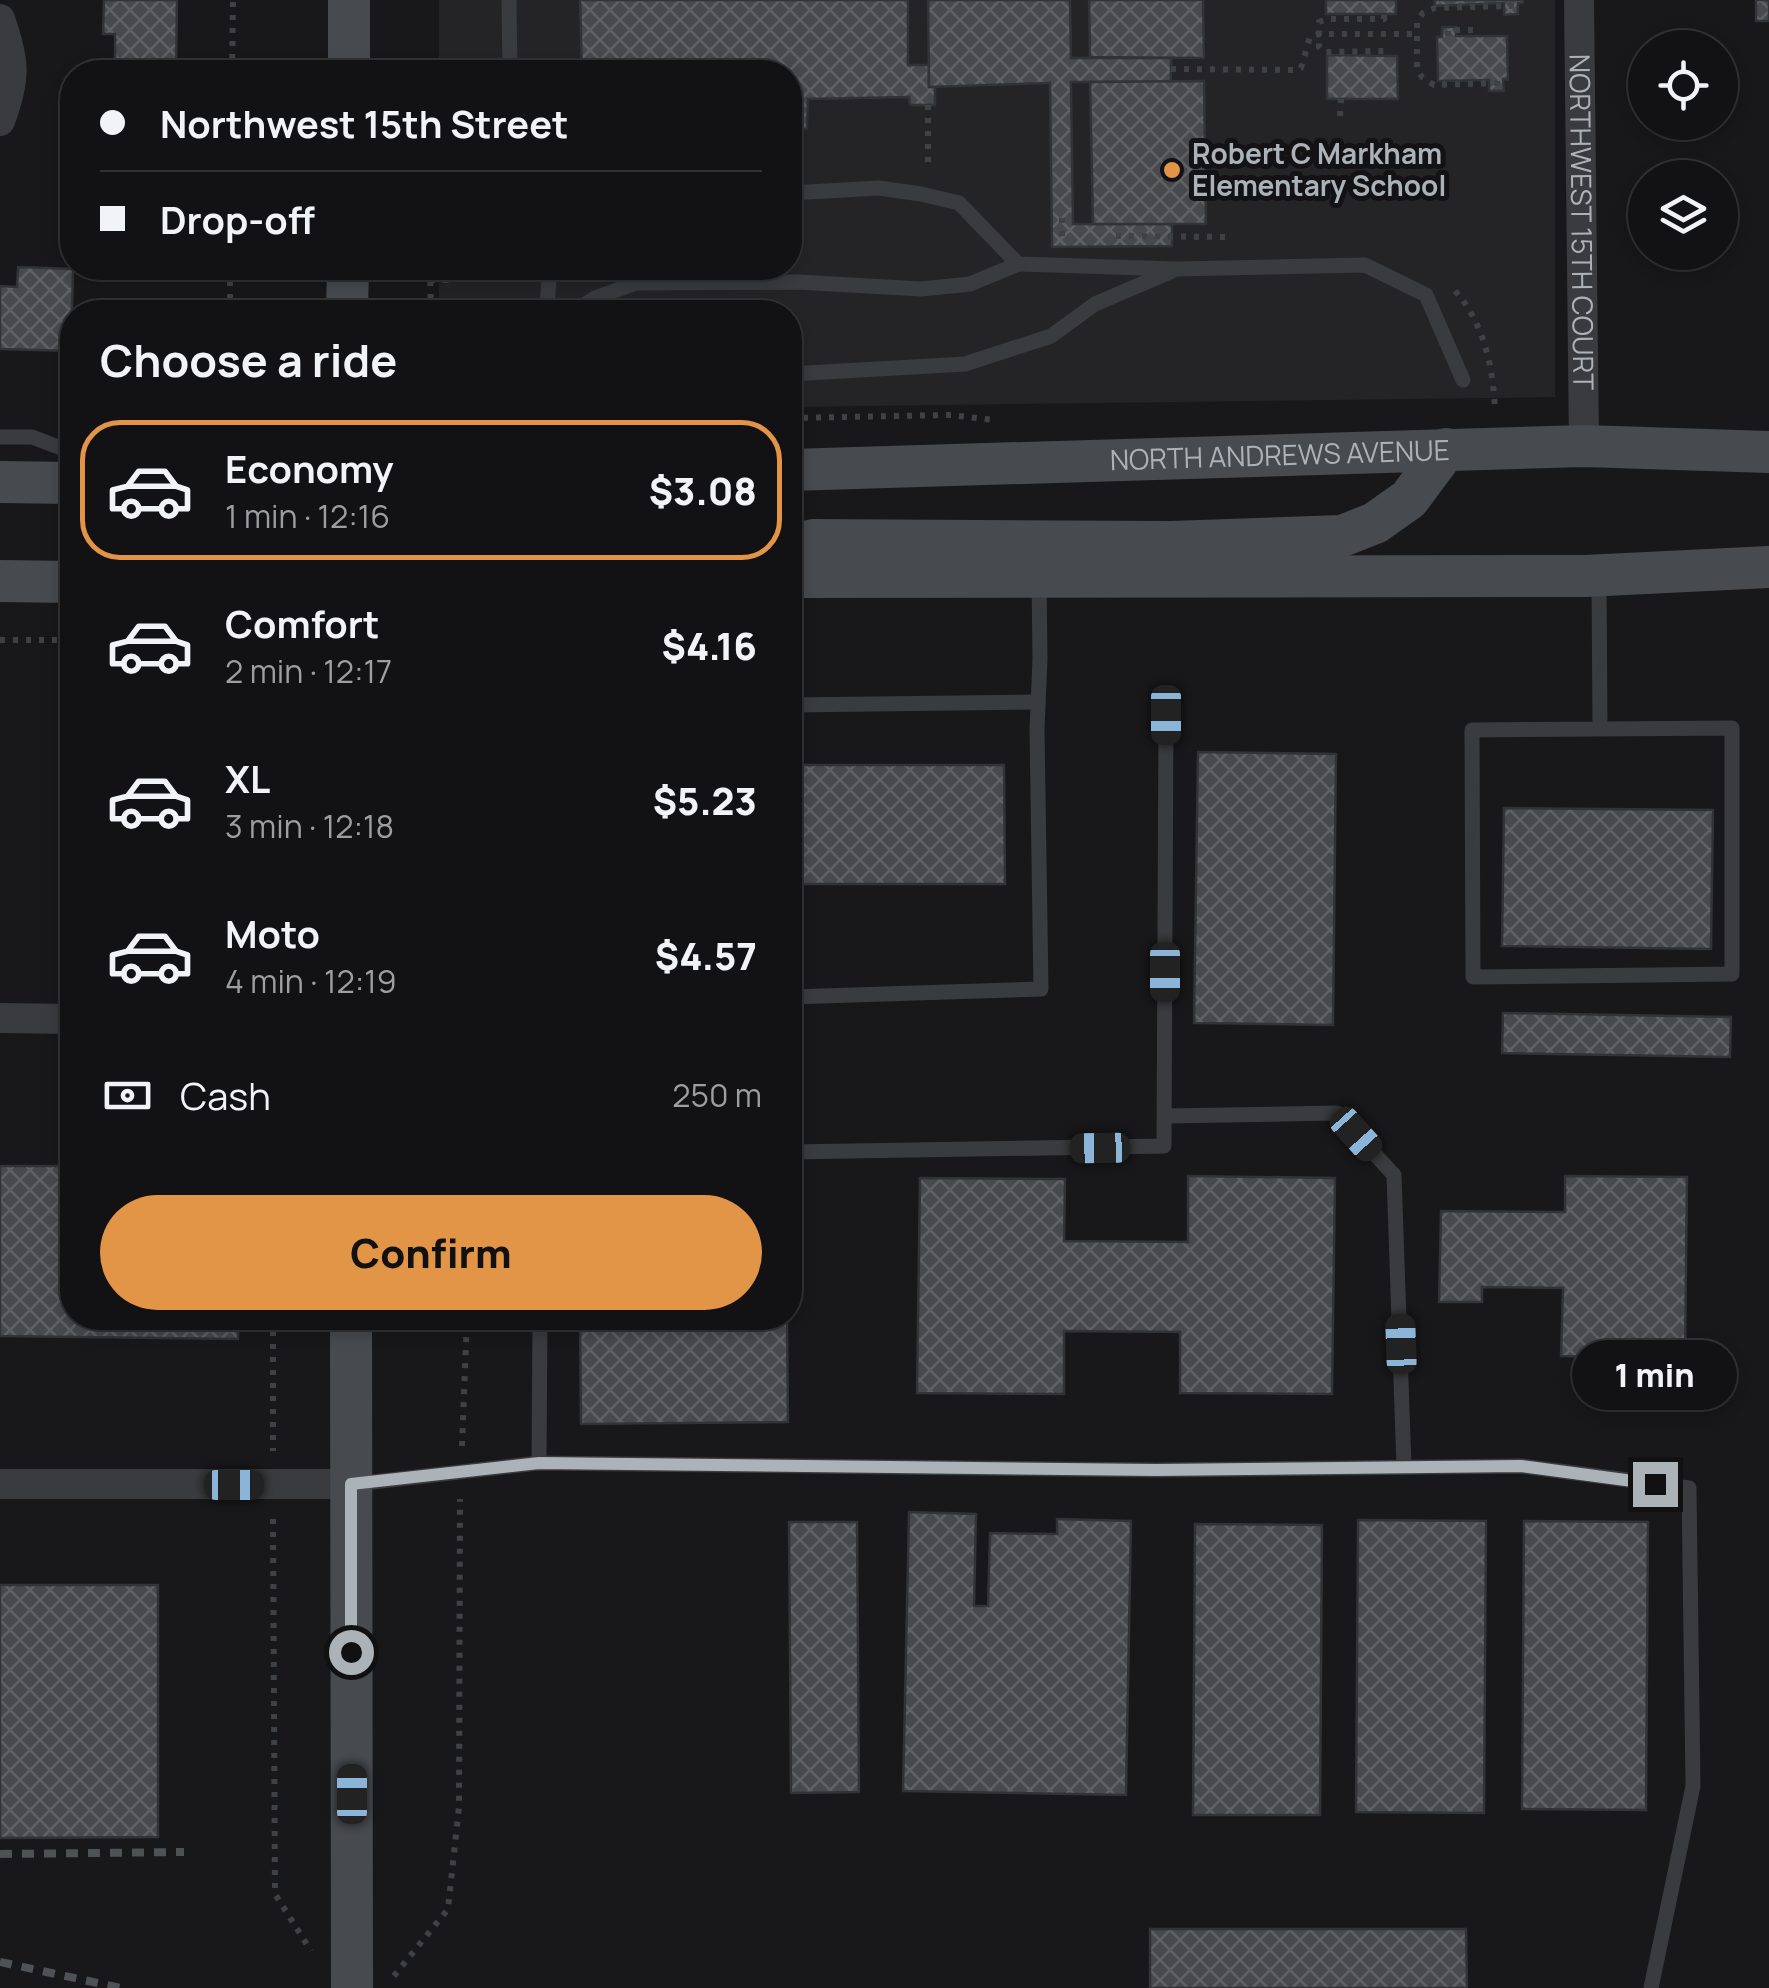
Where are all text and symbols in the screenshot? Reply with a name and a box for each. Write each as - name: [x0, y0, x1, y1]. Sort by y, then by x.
- map controls: [1628, 30, 1738, 270]
- button: locate: [1628, 30, 1738, 140]
- street label: NORTHWEST 15TH COURT: [1562, 54, 1603, 390]
- text: Northwest 15th Street: [160, 97, 569, 149]
- place label: Robert C Markham Elementary School: [1192, 134, 1446, 204]
- marker: Robert C Markham Elementary School: [1161, 159, 1183, 181]
- button: layers: [1628, 160, 1738, 270]
- text: Drop-off: [160, 193, 315, 245]
- text: Choose a ride: [100, 329, 397, 391]
- street label: NORTH ANDREWS AVENUE: [1109, 430, 1450, 478]
- text: Economy: [225, 442, 394, 494]
- icon: car: [105, 445, 195, 535]
- text: $3.08: [649, 464, 757, 516]
- text: 1 min · 12:16: [225, 494, 390, 538]
- text: Comfort: [225, 597, 379, 649]
- icon: car: [105, 600, 195, 690]
- text: $4.16: [662, 619, 757, 671]
- text: 2 min · 12:17: [225, 649, 392, 693]
- car: [1151, 685, 1181, 745]
- text: XL: [225, 752, 270, 804]
- icon: car: [105, 755, 195, 845]
- text: $5.23: [653, 774, 757, 826]
- text: 3 min · 12:18: [225, 804, 394, 848]
- text: Moto: [225, 907, 320, 959]
- icon: car: [105, 910, 195, 1000]
- text: $4.57: [655, 929, 757, 981]
- car: [1150, 942, 1180, 1002]
- text: 4 min · 12:19: [225, 959, 397, 1003]
- icon: cash: [100, 1068, 155, 1123]
- text: Cash: [180, 1069, 271, 1121]
- text: 250 m: [672, 1073, 762, 1117]
- car: [1325, 1102, 1387, 1166]
- car: [1070, 1132, 1130, 1164]
- button: Confirm: [100, 1195, 762, 1310]
- car: [1385, 1313, 1417, 1375]
- callout: 1 min: [1572, 1339, 1738, 1409]
- text: 1 min: [1614, 1353, 1695, 1397]
- route end: [1633, 1462, 1678, 1507]
- car: [204, 1470, 264, 1500]
- route start: [329, 1630, 374, 1675]
- car: [337, 1764, 367, 1824]

